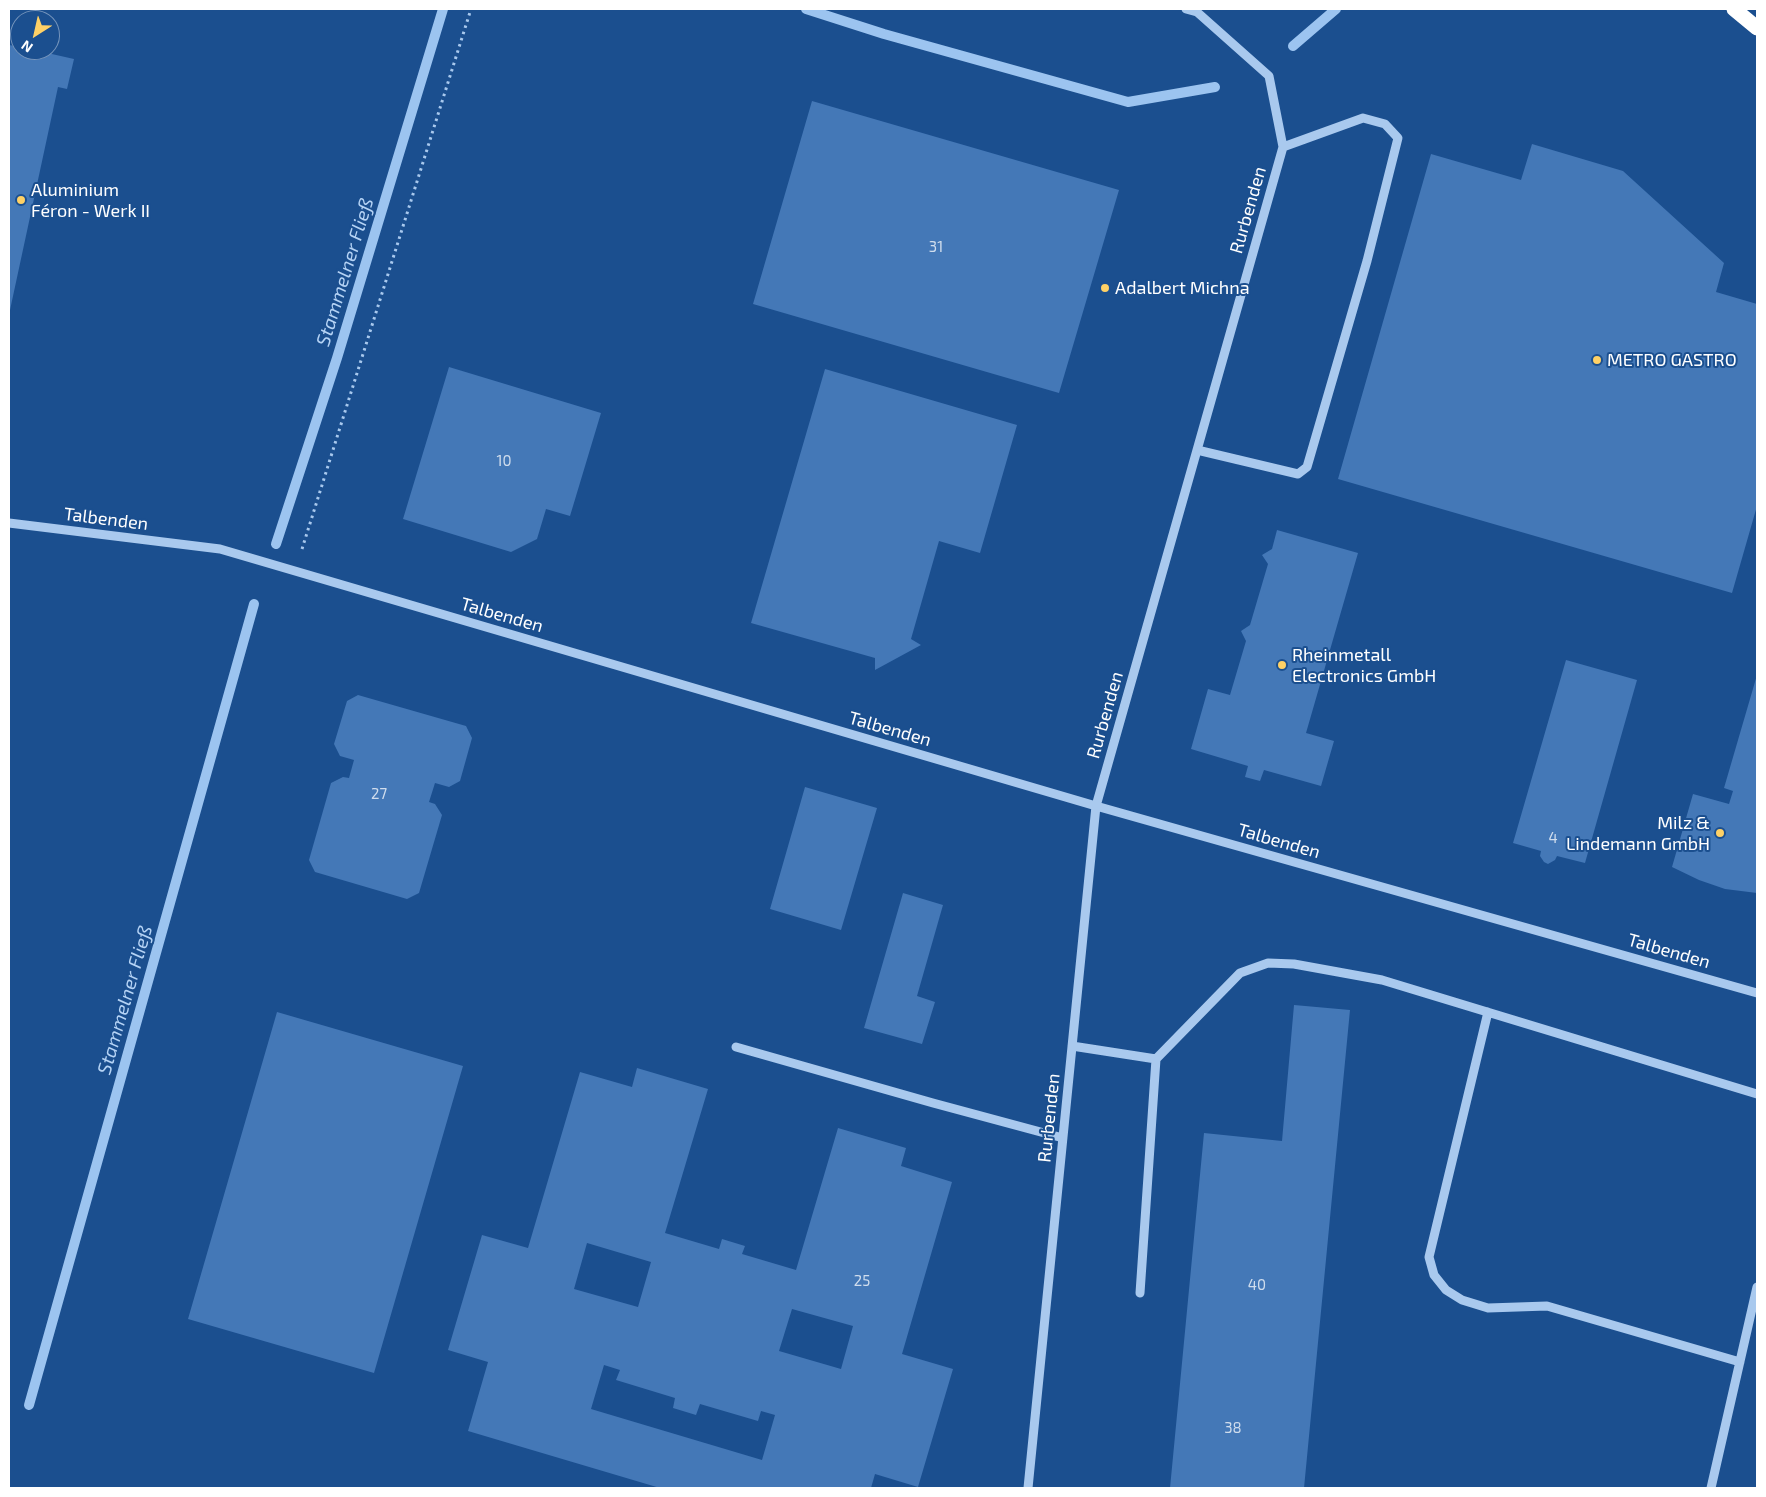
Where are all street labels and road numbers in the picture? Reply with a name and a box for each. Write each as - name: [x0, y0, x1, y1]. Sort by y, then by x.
- street label: Rurbenden: [1225, 164, 1271, 256]
- street label: Talbenden: [63, 503, 149, 535]
- street label: Talbenden: [458, 593, 546, 637]
- street label: Rurbenden: [1082, 669, 1128, 761]
- street label: Talbenden: [846, 707, 934, 751]
- street label: Talbenden: [1235, 819, 1323, 863]
- street label: Talbenden: [1625, 929, 1713, 973]
- street label: Rurbenden: [1034, 1072, 1064, 1164]

